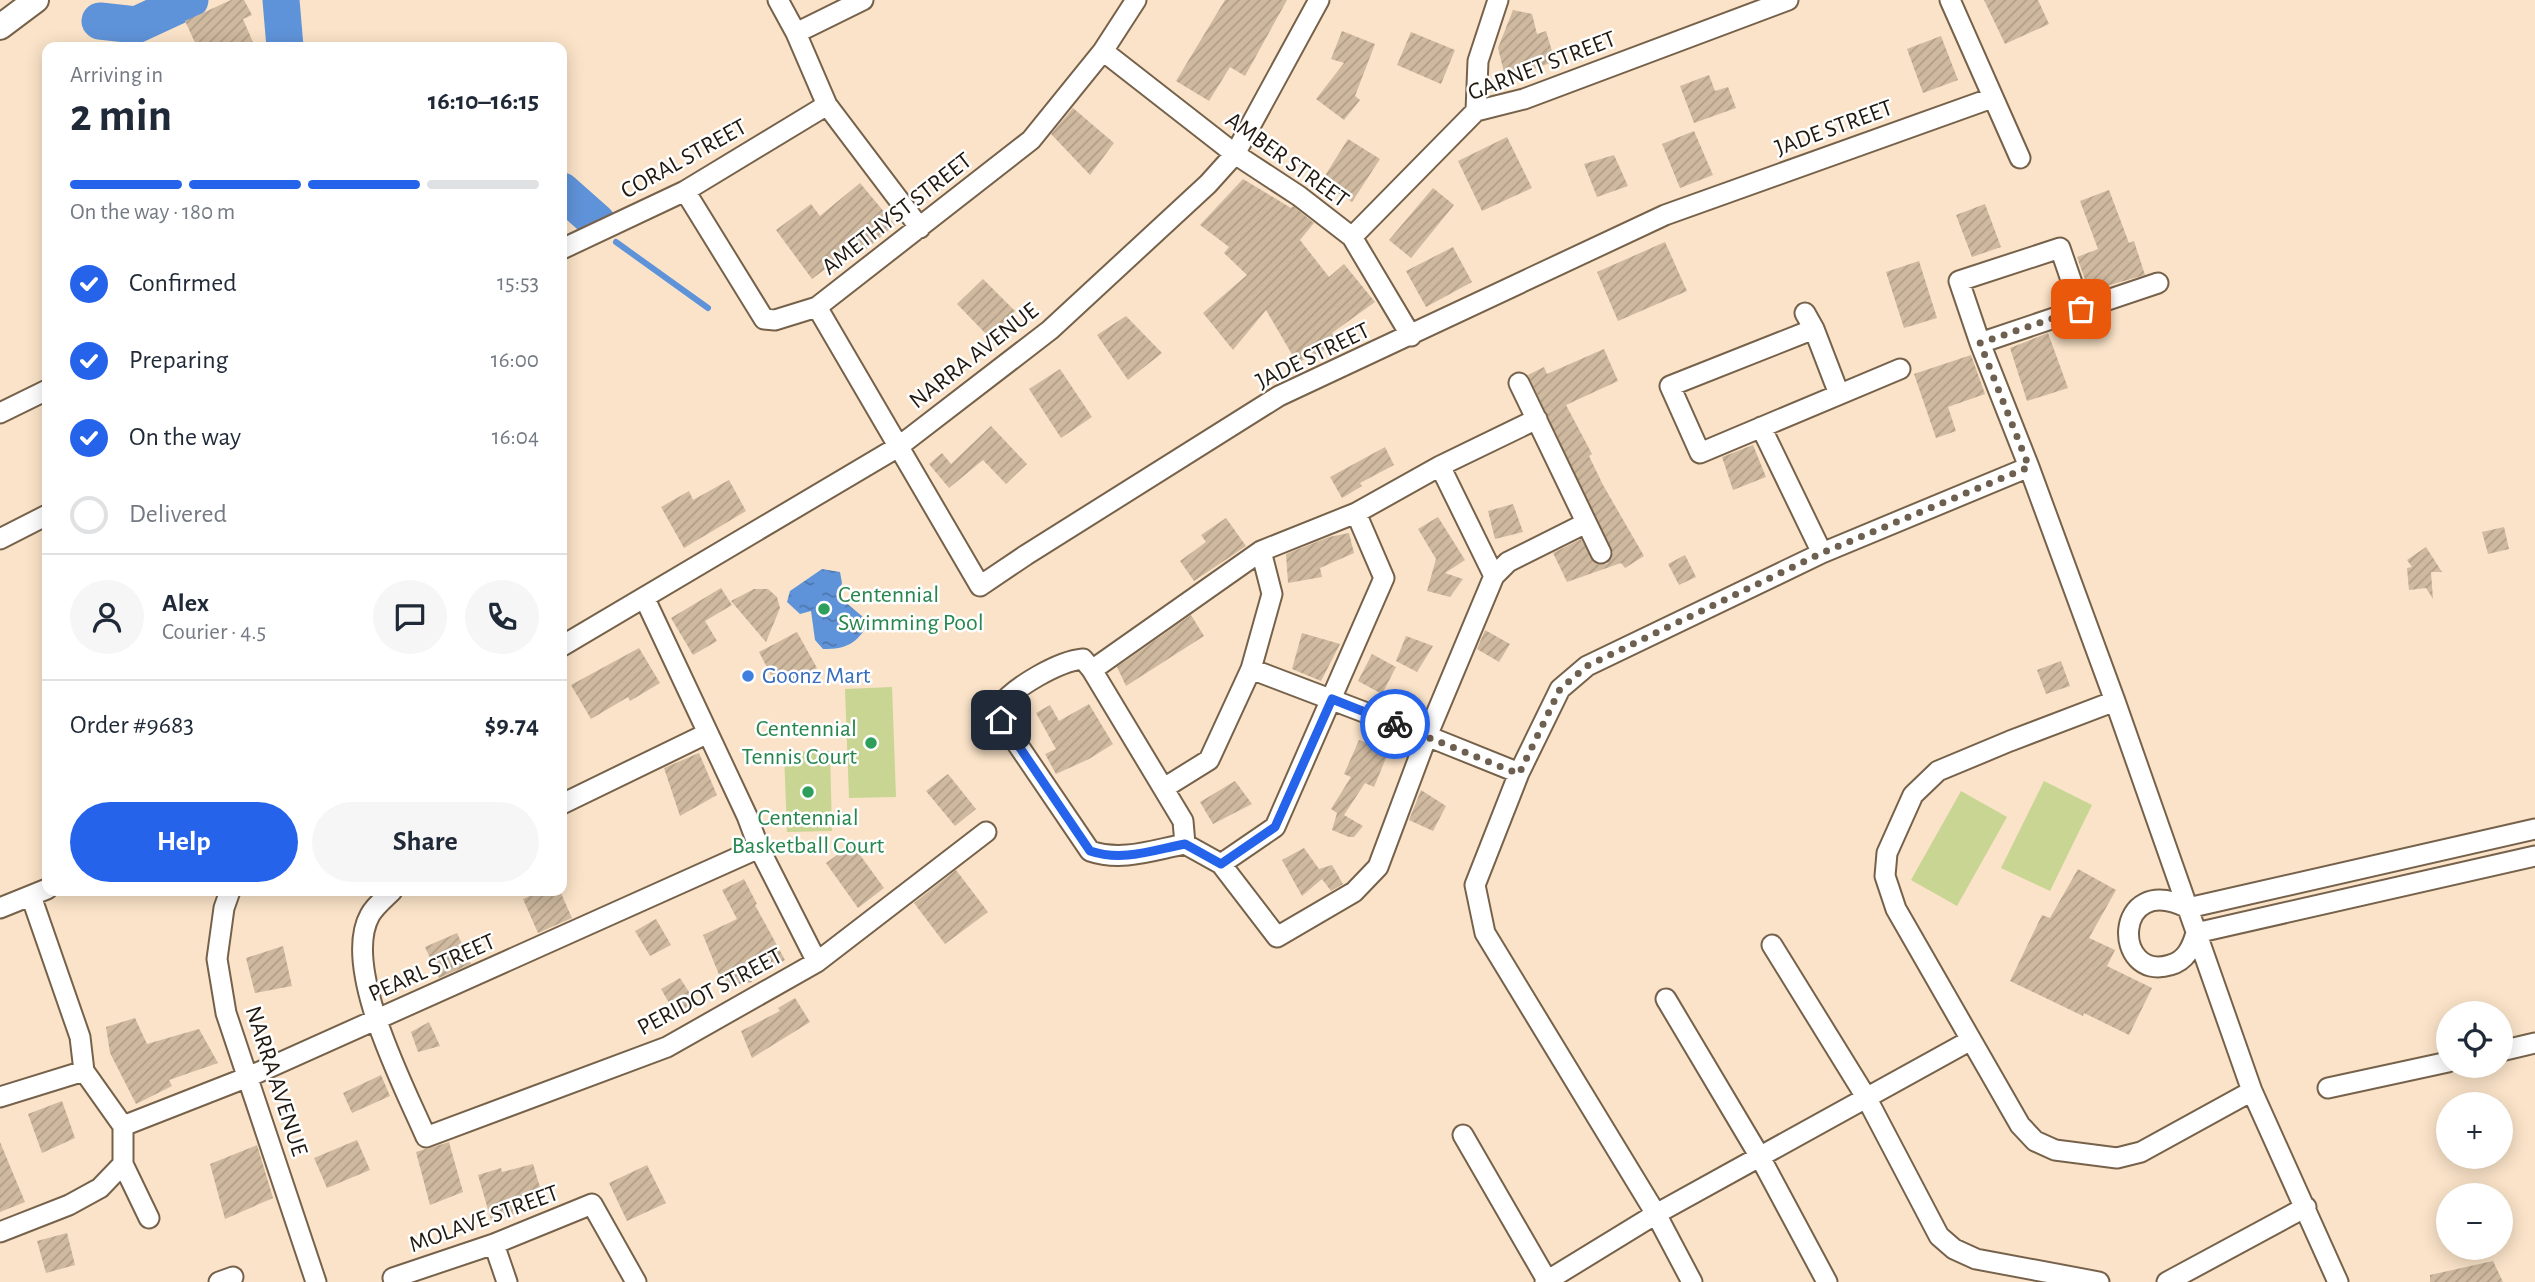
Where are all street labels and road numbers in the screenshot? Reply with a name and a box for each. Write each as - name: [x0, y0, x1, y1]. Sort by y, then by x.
- street label: GARNET STREET: [1465, 27, 1619, 105]
- street label: JADE STREET: [1772, 96, 1896, 160]
- street label: AMBER STREET: [1221, 108, 1353, 213]
- street label: CORAL STREET: [617, 115, 751, 203]
- street label: AMETHYST STREET: [818, 148, 977, 280]
- street label: NARRA AVENUE: [905, 298, 1043, 414]
- street label: JADE STREET: [1252, 318, 1374, 394]
- street label: PEARL STREET: [365, 929, 499, 1007]
- street label: PERIDOT STREET: [634, 944, 787, 1040]
- street label: NARRA AVENUE: [240, 1003, 312, 1159]
- street label: MOLAVE STREET: [406, 1181, 562, 1257]

